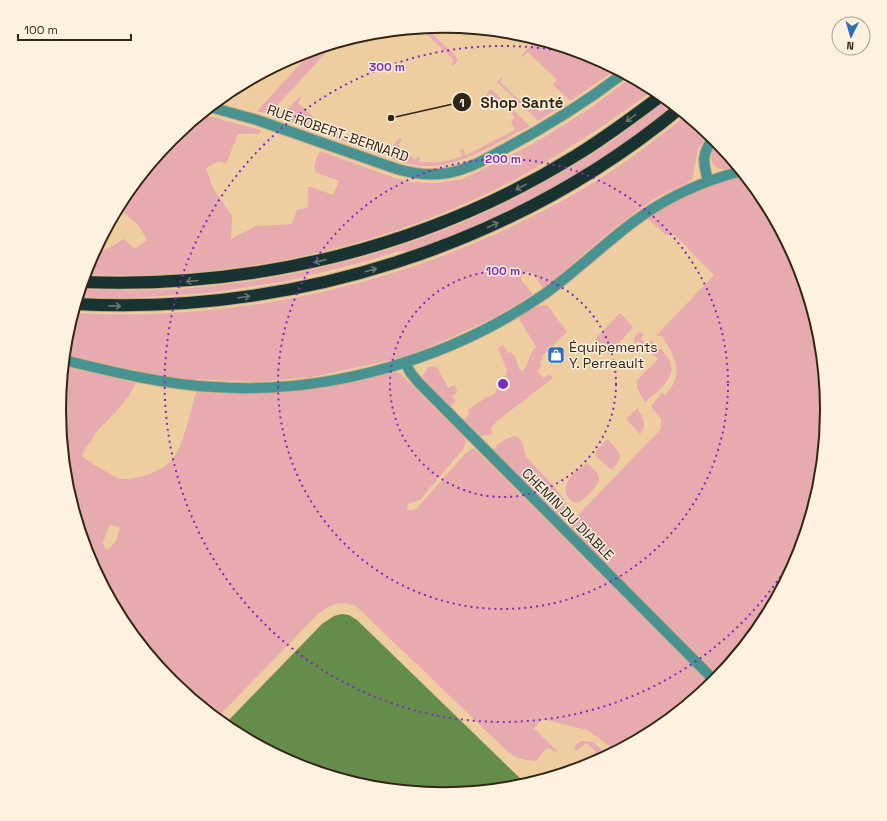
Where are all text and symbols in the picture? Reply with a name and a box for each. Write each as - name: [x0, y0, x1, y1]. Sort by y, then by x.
- scale bar: [18, 16, 131, 42]
- north arrow: [831, 16, 871, 56]
- text: 100 m: [24, 22, 58, 38]
- text: N: [846, 39, 854, 53]
- text: 300 m: [369, 59, 405, 75]
- callout: Shop Santé: [452, 89, 571, 116]
- text: Shop Santé: [481, 93, 564, 112]
- text: 1: [459, 95, 465, 111]
- street label: RUE ROBERT-BERNARD: [265, 100, 411, 166]
- one-way arrow: [625, 114, 636, 122]
- text: 200 m: [485, 151, 521, 167]
- one-way arrow: [515, 184, 527, 191]
- one-way arrow: [487, 221, 499, 228]
- one-way arrow: [314, 257, 327, 265]
- text: 100 m: [486, 263, 520, 279]
- one-way arrow: [365, 266, 378, 273]
- one-way arrow: [186, 277, 199, 284]
- one-way arrow: [238, 293, 251, 301]
- one-way arrow: [108, 302, 121, 310]
- place label: Équipements Y. Perreault: [569, 338, 658, 372]
- shop icon: Équipements Y. Perreault: [546, 345, 566, 365]
- centre of rings: [496, 377, 510, 391]
- street label: CHEMIN DU DIABLE: [518, 464, 618, 564]

